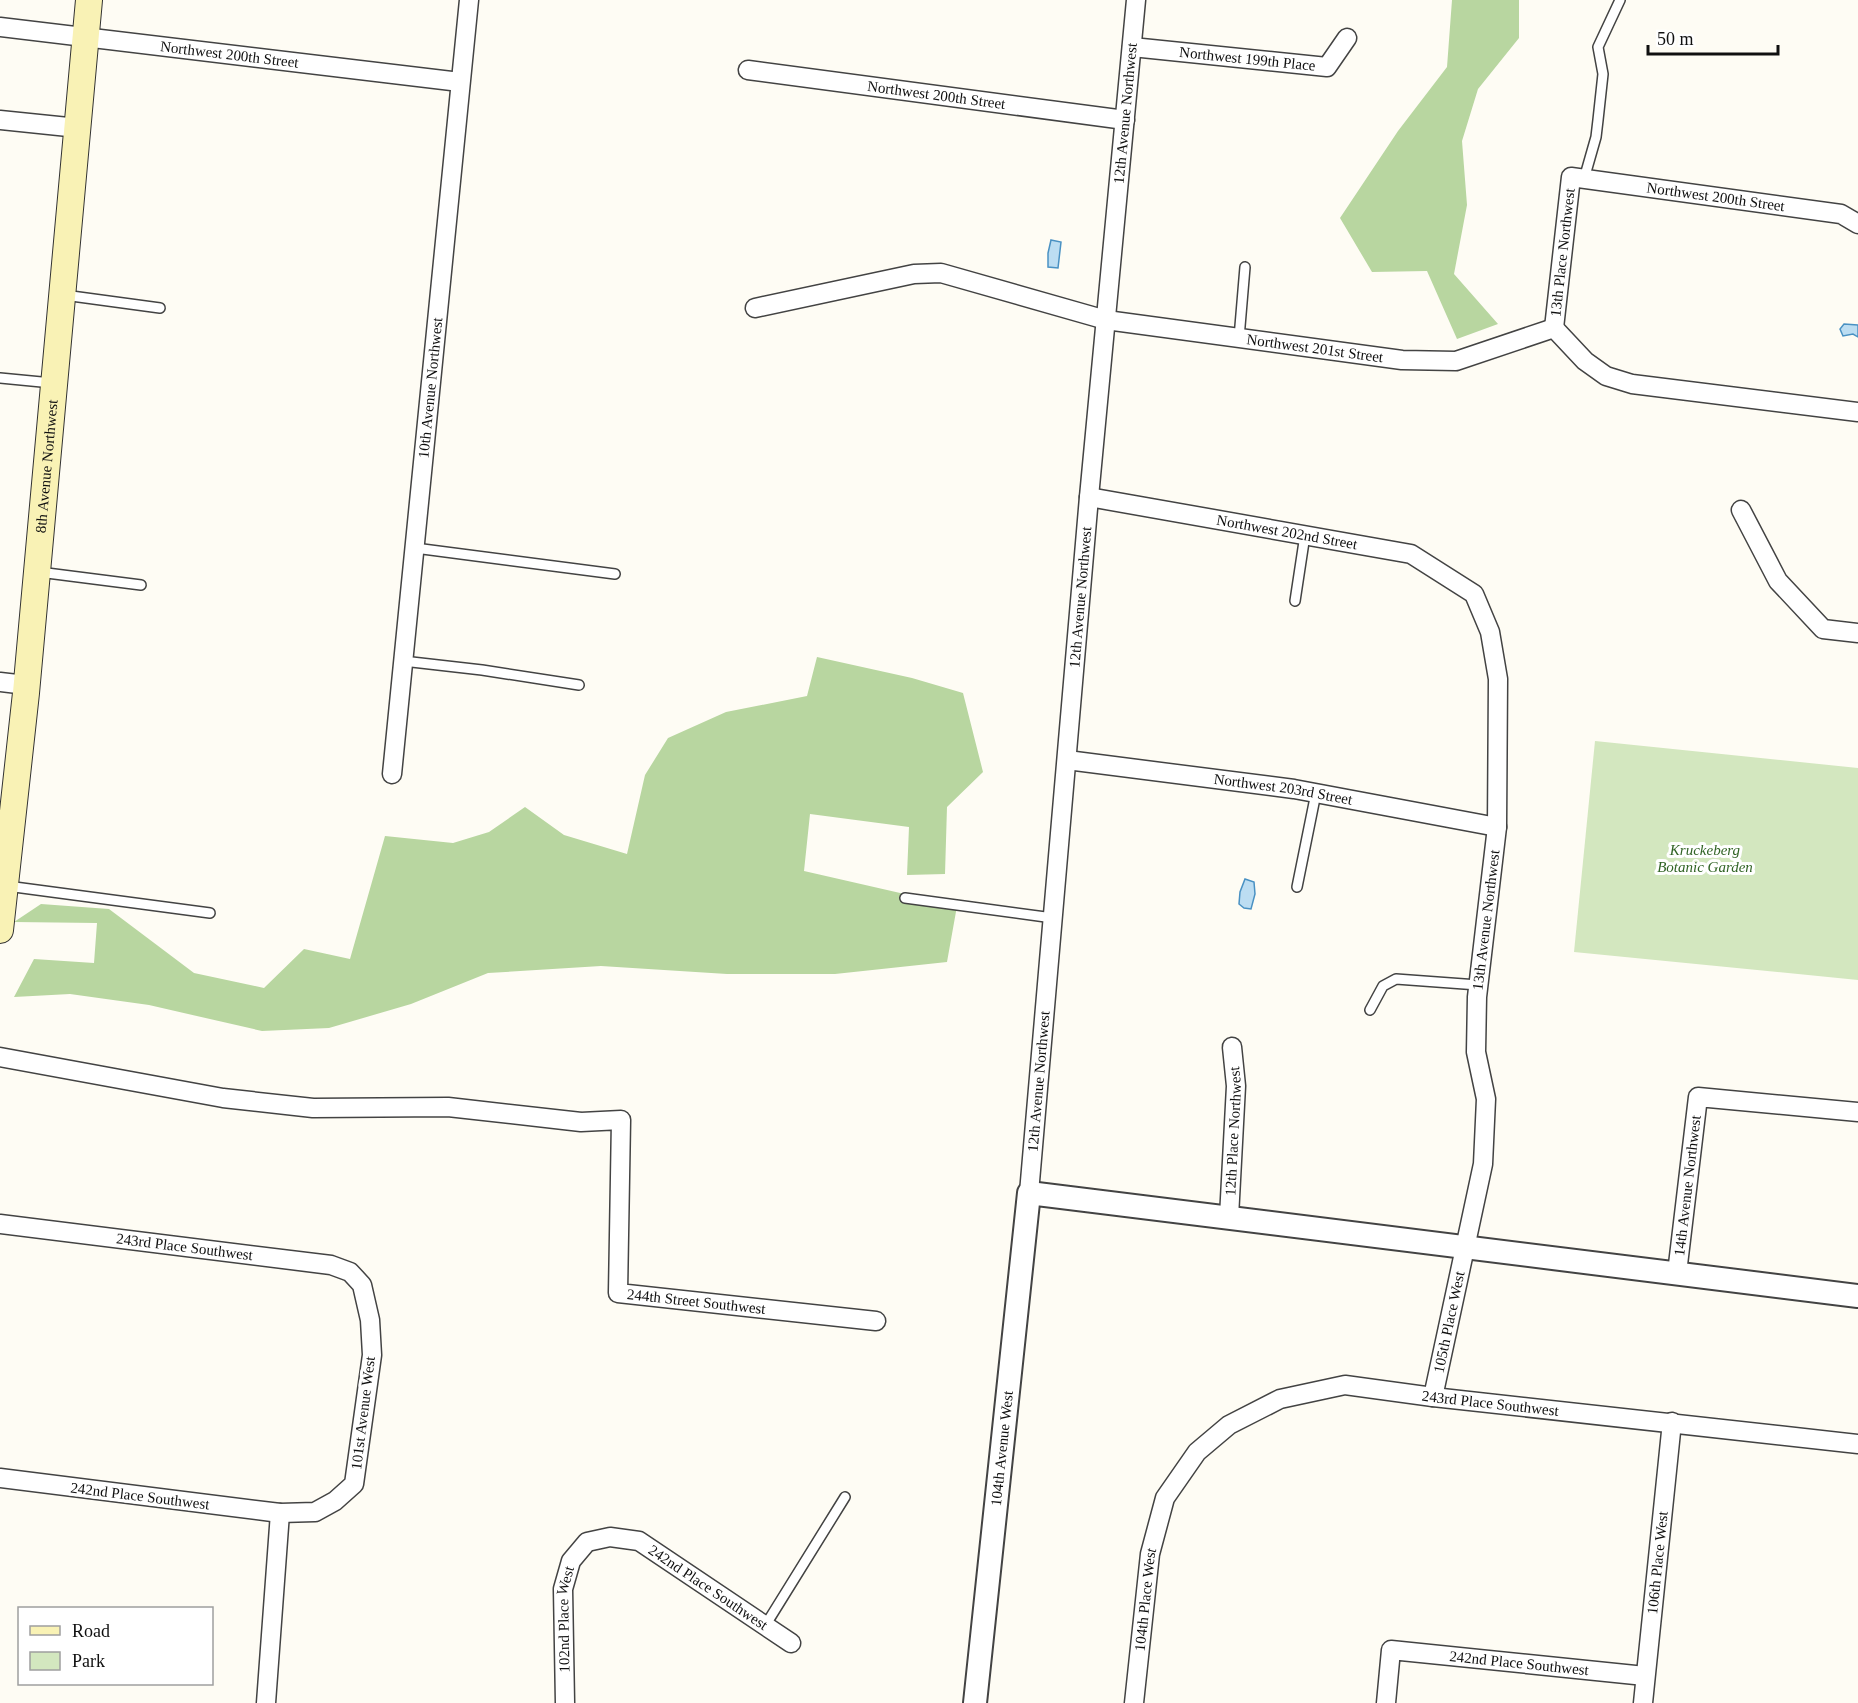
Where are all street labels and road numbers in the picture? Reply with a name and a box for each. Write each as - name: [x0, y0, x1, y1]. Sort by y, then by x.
- street label: Northwest 200th Street: [159, 38, 300, 71]
- street label: 12th Avenue Northwest: [1111, 41, 1140, 184]
- street label: Northwest 199th Place: [1179, 44, 1317, 74]
- street label: Northwest 200th Street: [866, 78, 1007, 112]
- street label: Northwest 200th Street: [1646, 179, 1787, 214]
- street label: 13th Place Northwest: [1547, 187, 1578, 318]
- street label: 10th Avenue Northwest: [415, 316, 445, 459]
- street label: Northwest 201st Street: [1246, 331, 1385, 365]
- street label: 8th Avenue Northwest: [33, 398, 61, 534]
- street label: Northwest 202nd Street: [1215, 512, 1359, 552]
- street label: 12th Avenue Northwest: [1066, 525, 1094, 668]
- street label: Northwest 203rd Street: [1213, 771, 1354, 808]
- street label: 13th Avenue Northwest: [1469, 848, 1503, 991]
- street label: 12th Avenue Northwest: [1025, 1009, 1053, 1153]
- street label: 12th Place Northwest: [1222, 1065, 1244, 1196]
- street label: 14th Avenue Northwest: [1671, 1114, 1704, 1257]
- street label: 243rd Place Southwest: [115, 1230, 255, 1263]
- street label: 105th Place West: [1430, 1269, 1468, 1374]
- street label: 244th Street Southwest: [626, 1286, 767, 1317]
- street label: 101st Avenue West: [348, 1355, 378, 1471]
- street label: 243rd Place Southwest: [1421, 1388, 1560, 1419]
- street label: 104th Avenue West: [988, 1389, 1016, 1507]
- street label: 242nd Place Southwest: [70, 1480, 211, 1513]
- street label: 106th Place West: [1644, 1510, 1671, 1615]
- street label: 242nd Place Southwest: [645, 1542, 771, 1633]
- street label: 104th Place West: [1132, 1545, 1159, 1652]
- street label: 102nd Place West: [554, 1563, 577, 1673]
- street label: 242nd Place Southwest: [1449, 1648, 1590, 1678]

